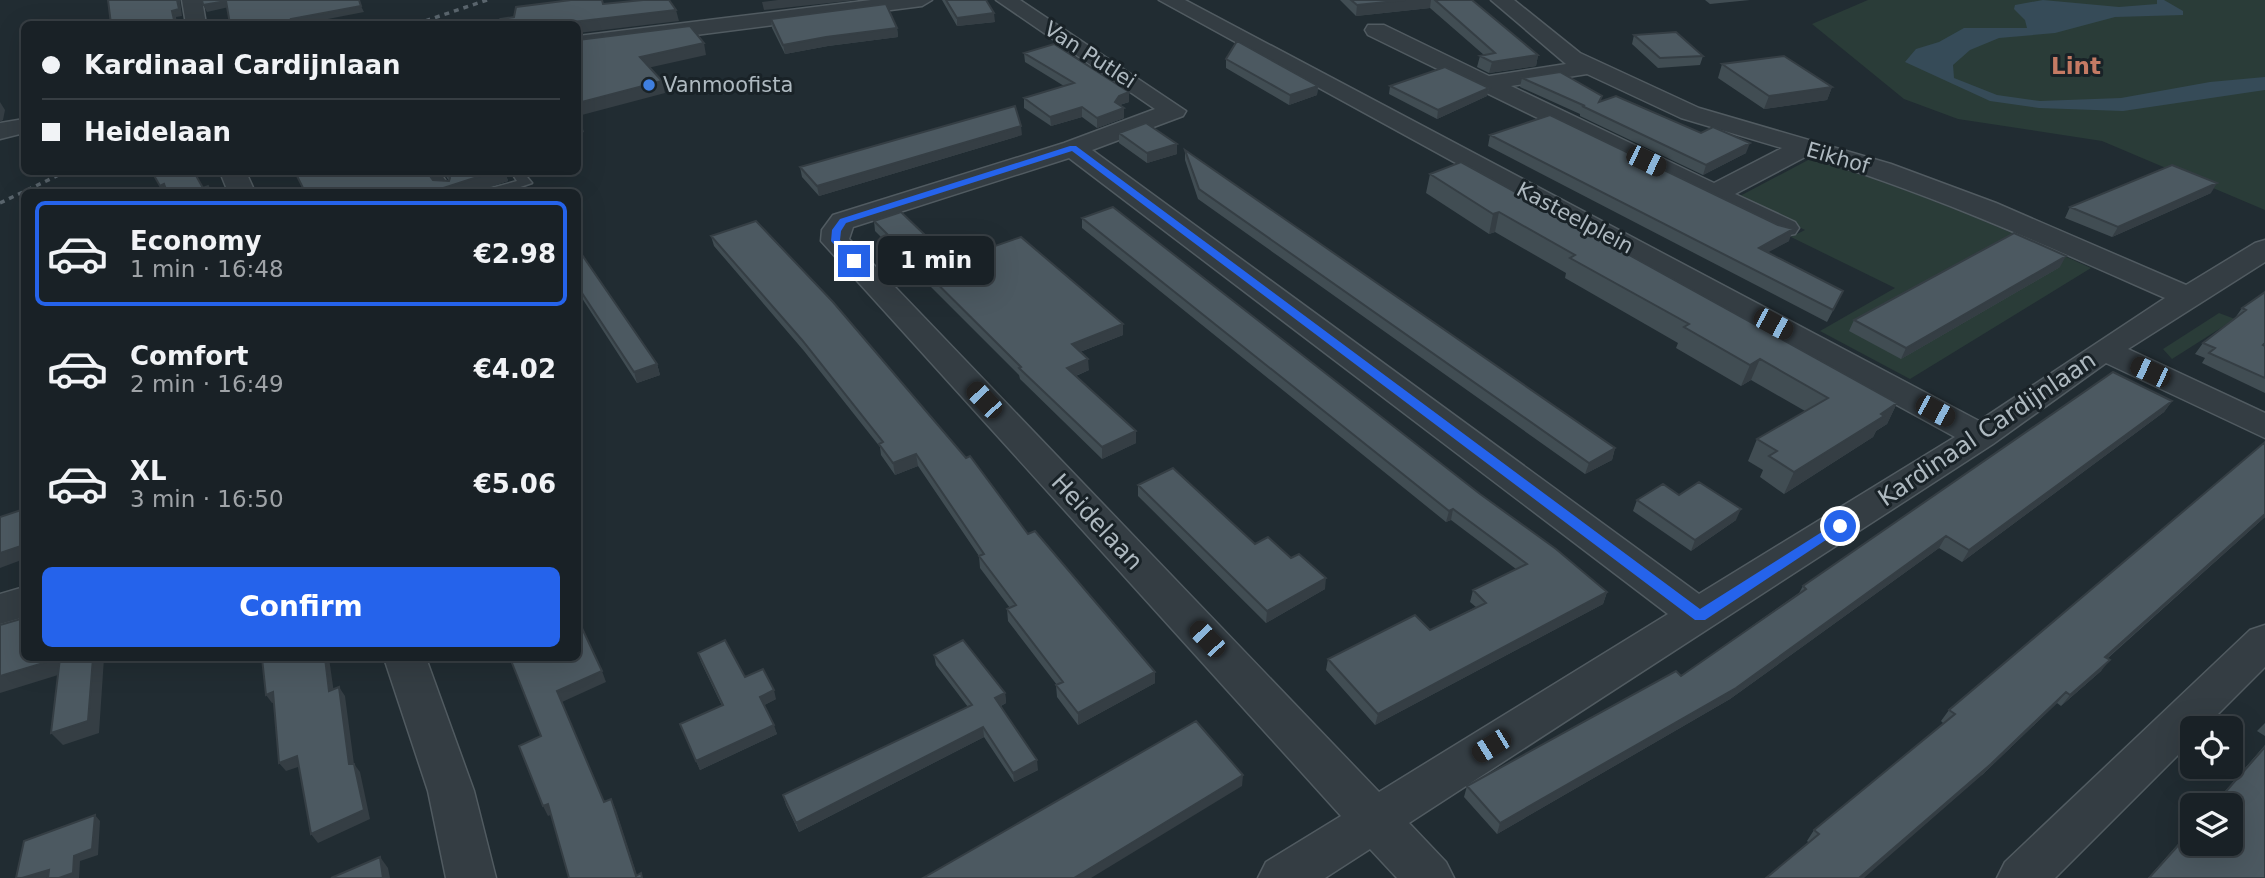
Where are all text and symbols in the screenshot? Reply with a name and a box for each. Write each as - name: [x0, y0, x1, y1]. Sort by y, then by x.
- street label: Van Putlei: [1040, 17, 1140, 93]
- text: Kardinaal Cardijnlaan: [84, 50, 401, 80]
- district label: Lint: [2051, 53, 2101, 79]
- place label: Vanmoofista: [663, 73, 793, 97]
- marker: Vanmoofista: [641, 77, 657, 93]
- text: Heidelaan: [84, 117, 231, 147]
- street label: Eikhof: [1804, 138, 1873, 179]
- car: [1623, 142, 1670, 180]
- street label: Kasteelplein: [1513, 177, 1637, 259]
- icon: car: [46, 222, 109, 285]
- text: Economy: [130, 226, 261, 256]
- callout: 1 min: [878, 236, 994, 286]
- text: €2.98: [474, 239, 556, 269]
- route end: [838, 245, 870, 277]
- text: 1 min: [900, 247, 972, 273]
- text: 1 min · 16:48: [130, 256, 284, 282]
- car: [1750, 305, 1797, 343]
- icon: car: [46, 337, 109, 400]
- text: Comfort: [130, 341, 248, 371]
- street label: Kardinaal Cardijnlaan: [1873, 346, 2101, 512]
- text: €4.02: [474, 354, 556, 384]
- car: [2127, 354, 2174, 390]
- text: 2 min · 16:49: [130, 371, 284, 397]
- car: [962, 377, 1007, 423]
- car: [1912, 392, 1959, 430]
- icon: car: [46, 452, 109, 515]
- text: XL: [130, 456, 167, 486]
- street label: Heidelaan: [1046, 468, 1148, 576]
- text: €5.06: [474, 469, 556, 499]
- text: 3 min · 16:50: [130, 486, 284, 512]
- route start: [1824, 510, 1856, 542]
- button: Confirm: [42, 567, 560, 647]
- car: [1185, 616, 1230, 662]
- map controls: [2180, 716, 2243, 856]
- button: locate: [2180, 716, 2243, 779]
- car: [1468, 726, 1515, 766]
- button: layers: [2180, 793, 2243, 856]

